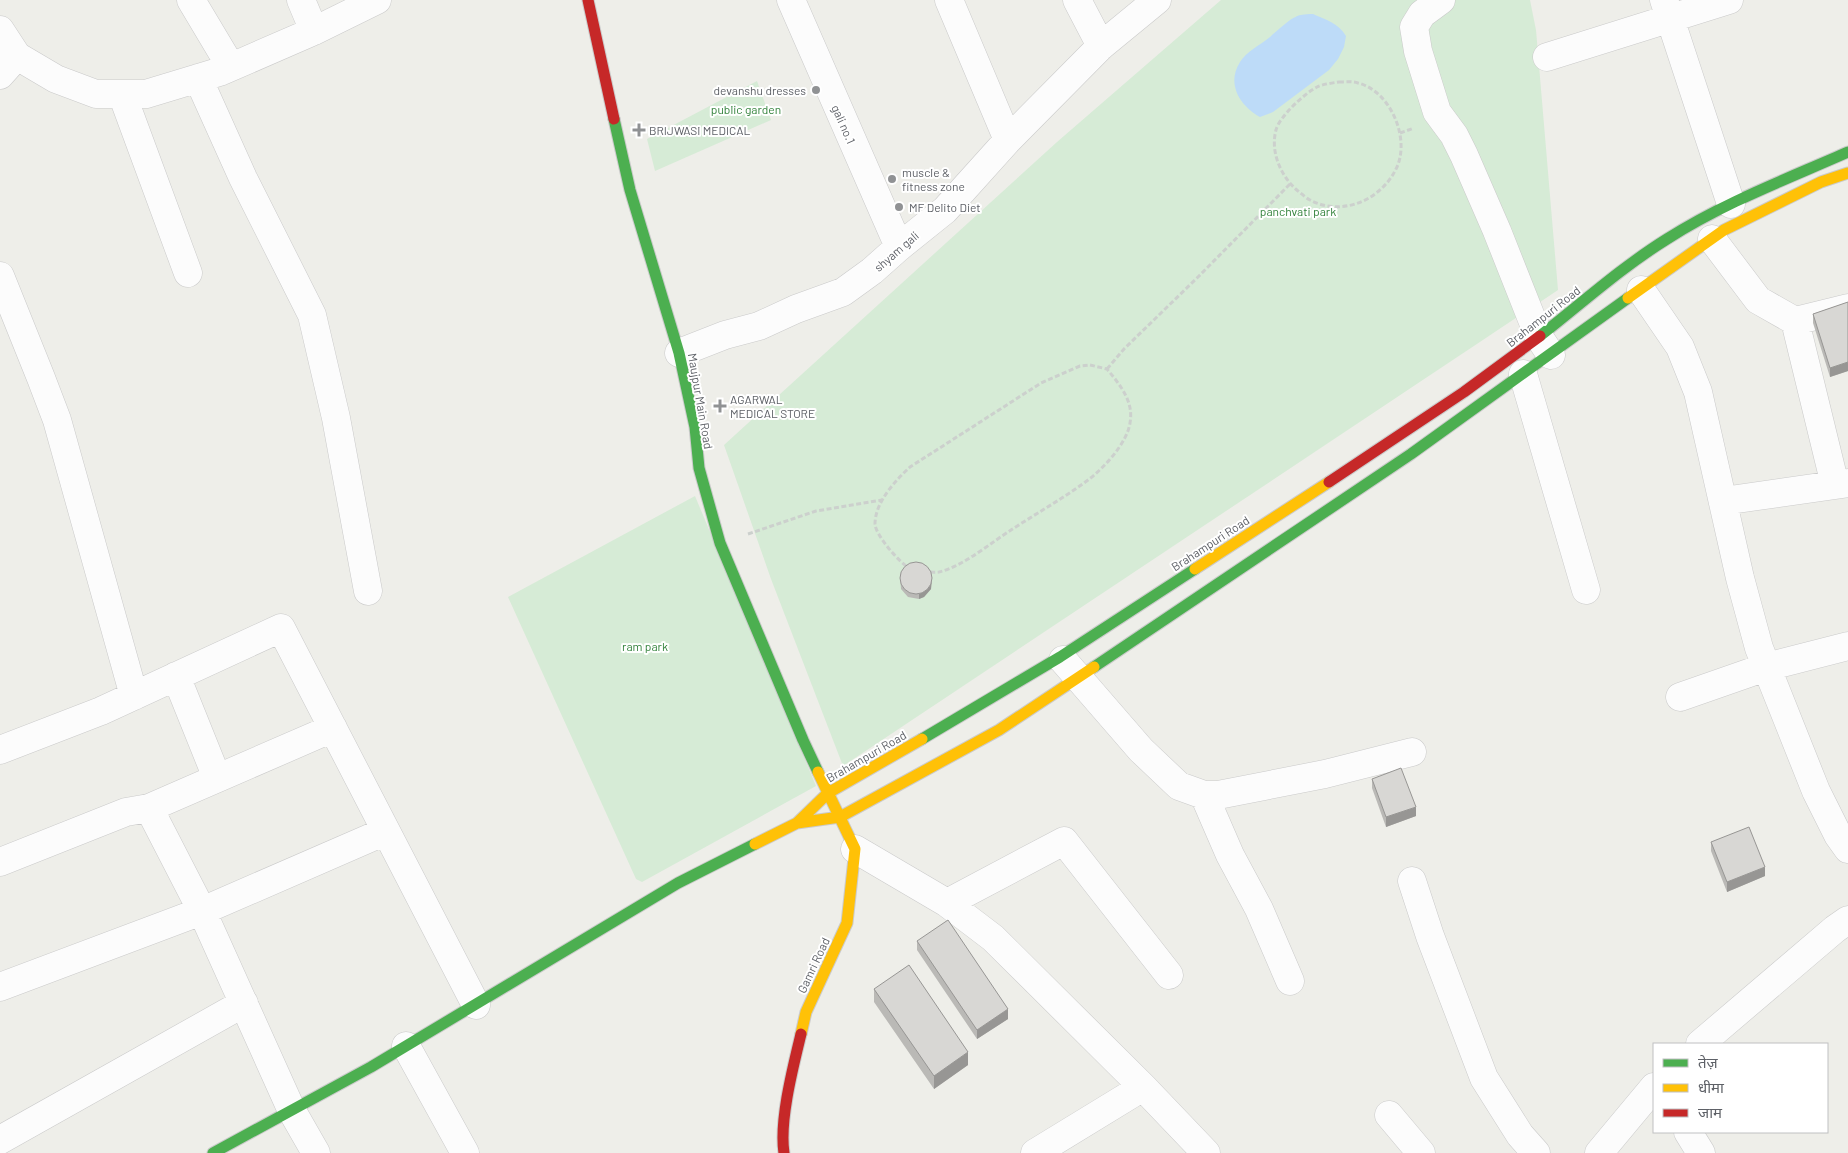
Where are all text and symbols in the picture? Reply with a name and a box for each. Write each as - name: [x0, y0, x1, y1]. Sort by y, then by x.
- place label: devanshu dresses: [713, 83, 806, 97]
- marker: devanshu dresses: [810, 84, 822, 96]
- park label: public garden: [711, 102, 781, 116]
- street label: gali no.1: [829, 102, 859, 146]
- place label: BRIJWASI MEDICAL: [649, 123, 751, 137]
- marker: BRIJWASI MEDICAL: [633, 124, 645, 136]
- place label: muscle & fitness zone: [902, 165, 965, 193]
- marker: muscle & fitness zone: [886, 173, 898, 185]
- place label: MF Delito Diet: [909, 200, 981, 214]
- marker: MF Delito Diet: [893, 201, 905, 213]
- park label: panchvati park: [1260, 204, 1336, 218]
- street label: shyam gali: [871, 228, 921, 274]
- street label: Brahampuri Road: [1503, 283, 1583, 349]
- street label: Maujpur Main Road: [686, 352, 716, 450]
- place label: AGARWAL MEDICAL STORE: [730, 392, 815, 420]
- marker: AGARWAL MEDICAL STORE: [714, 400, 726, 412]
- street label: Brahampuri Road: [1168, 513, 1252, 573]
- park label: ram park: [622, 639, 668, 653]
- street label: Brahampuri Road: [824, 727, 908, 785]
- street label: Gamri Road: [794, 935, 832, 995]
- legend: [1653, 1043, 1828, 1133]
- text: तेज़: [1698, 1053, 1719, 1071]
- text: धीमा: [1698, 1078, 1725, 1096]
- text: जाम: [1698, 1103, 1723, 1121]

